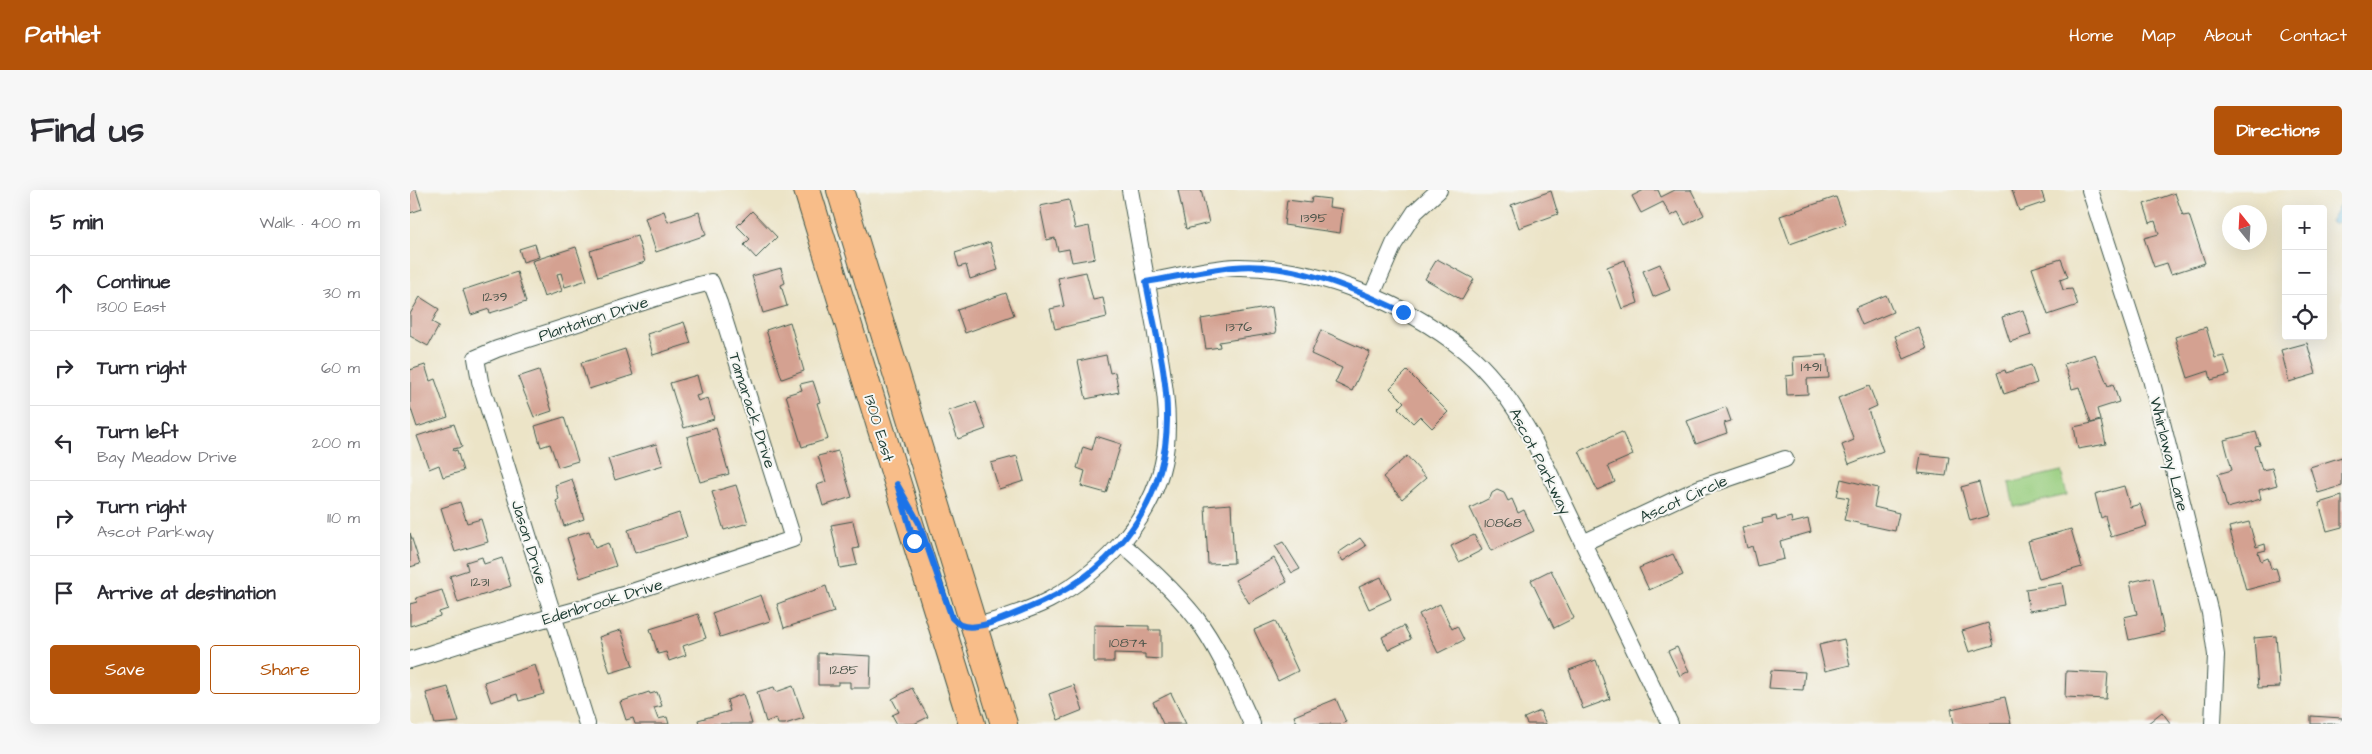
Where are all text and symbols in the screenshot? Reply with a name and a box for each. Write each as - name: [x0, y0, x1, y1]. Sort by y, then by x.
- text: Pathlet: [25, 18, 101, 52]
- text: Home: [2069, 23, 2114, 48]
- text: Map: [2142, 23, 2176, 48]
- text: About: [2204, 23, 2252, 48]
- text: Contact: [2280, 23, 2347, 48]
- text: Find us: [30, 106, 144, 155]
- button: Directions: [2214, 106, 2342, 155]
- north arrow: [2222, 205, 2267, 250]
- map controls: [2282, 205, 2327, 340]
- button: +: [2282, 205, 2327, 250]
- text: 5 min: [50, 208, 103, 237]
- house number: 1395: [1301, 208, 1327, 228]
- text: Walk · 400 m: [259, 212, 360, 234]
- button: −: [2282, 250, 2327, 295]
- text: Continue: [97, 269, 171, 296]
- icon: ahead: [50, 279, 78, 307]
- text: 30 m: [323, 282, 360, 304]
- house number: 1239: [483, 287, 507, 307]
- street label: Plantation Drive: [536, 291, 651, 347]
- button: locate: [2282, 295, 2327, 340]
- text: 1300 East: [97, 296, 166, 318]
- route end: [1392, 301, 1415, 324]
- house number: 1376: [1226, 317, 1252, 337]
- street label: Tamarack Drive: [723, 350, 781, 471]
- icon: right: [50, 354, 78, 382]
- text: Turn right: [97, 355, 186, 382]
- text: 60 m: [321, 357, 360, 379]
- house number: 1491: [1800, 357, 1822, 377]
- street label: 1300 East: [858, 392, 900, 465]
- street label: Whirlaway Lane: [2143, 395, 2194, 514]
- street label: Ascot Parkway: [1503, 404, 1577, 519]
- text: Turn left: [97, 419, 178, 446]
- icon: left: [50, 429, 78, 457]
- text: 200 m: [312, 432, 360, 454]
- text: Bay Meadow Drive: [97, 446, 237, 468]
- street label: Ascot Circle: [1636, 470, 1731, 528]
- text: Turn right: [97, 494, 186, 521]
- street label: Jason Drive: [506, 498, 552, 587]
- icon: right: [50, 504, 78, 532]
- text: 110 m: [327, 507, 360, 529]
- house number: 10868: [1484, 513, 1522, 533]
- text: Ascot Parkway: [97, 521, 214, 543]
- route start: [903, 530, 926, 553]
- house number: 1231: [471, 572, 490, 592]
- street label: Edenbrook Drive: [539, 573, 666, 631]
- icon: arrive: [50, 579, 78, 607]
- text: Arrive at destination: [97, 580, 276, 607]
- house number: 10874: [1109, 633, 1147, 653]
- button: Save: [50, 645, 200, 694]
- button: Share: [210, 645, 360, 694]
- house number: 1285: [830, 660, 858, 680]

